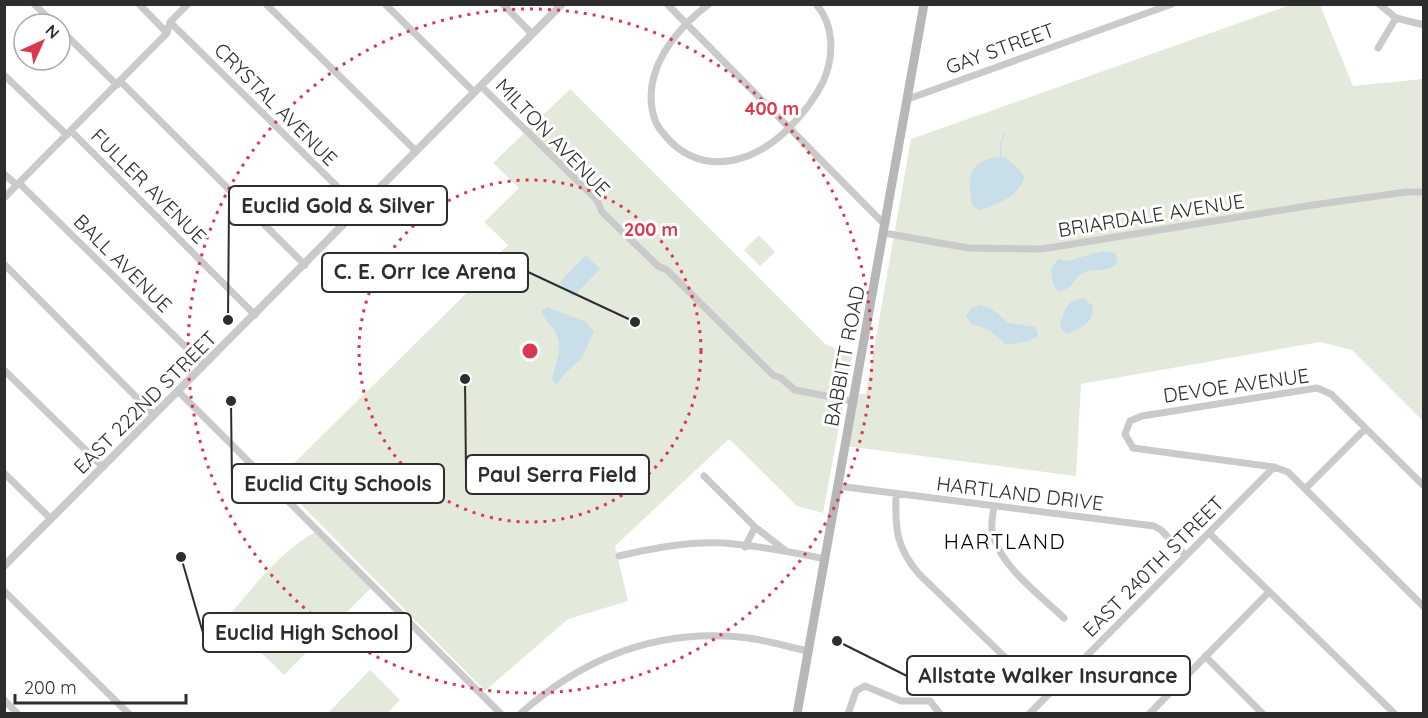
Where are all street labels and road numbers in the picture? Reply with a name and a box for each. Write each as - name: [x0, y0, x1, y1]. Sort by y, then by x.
- street label: GAY STREET: [942, 17, 1058, 79]
- street label: CRYSTAL AVENUE: [209, 37, 343, 171]
- street label: MILTON AVENUE: [491, 73, 615, 201]
- street label: FULLER AVENUE: [86, 123, 212, 249]
- street label: BRIARDALE AVENUE: [1056, 188, 1246, 242]
- street label: BALL AVENUE: [69, 209, 177, 317]
- street label: BABBITT ROAD: [818, 283, 870, 429]
- street label: EAST 222ND STREET: [68, 325, 222, 479]
- street label: DEVOE AVENUE: [1162, 362, 1310, 408]
- street label: HARTLAND DRIVE: [935, 470, 1105, 516]
- street label: EAST 240TH STREET: [1077, 490, 1229, 642]

